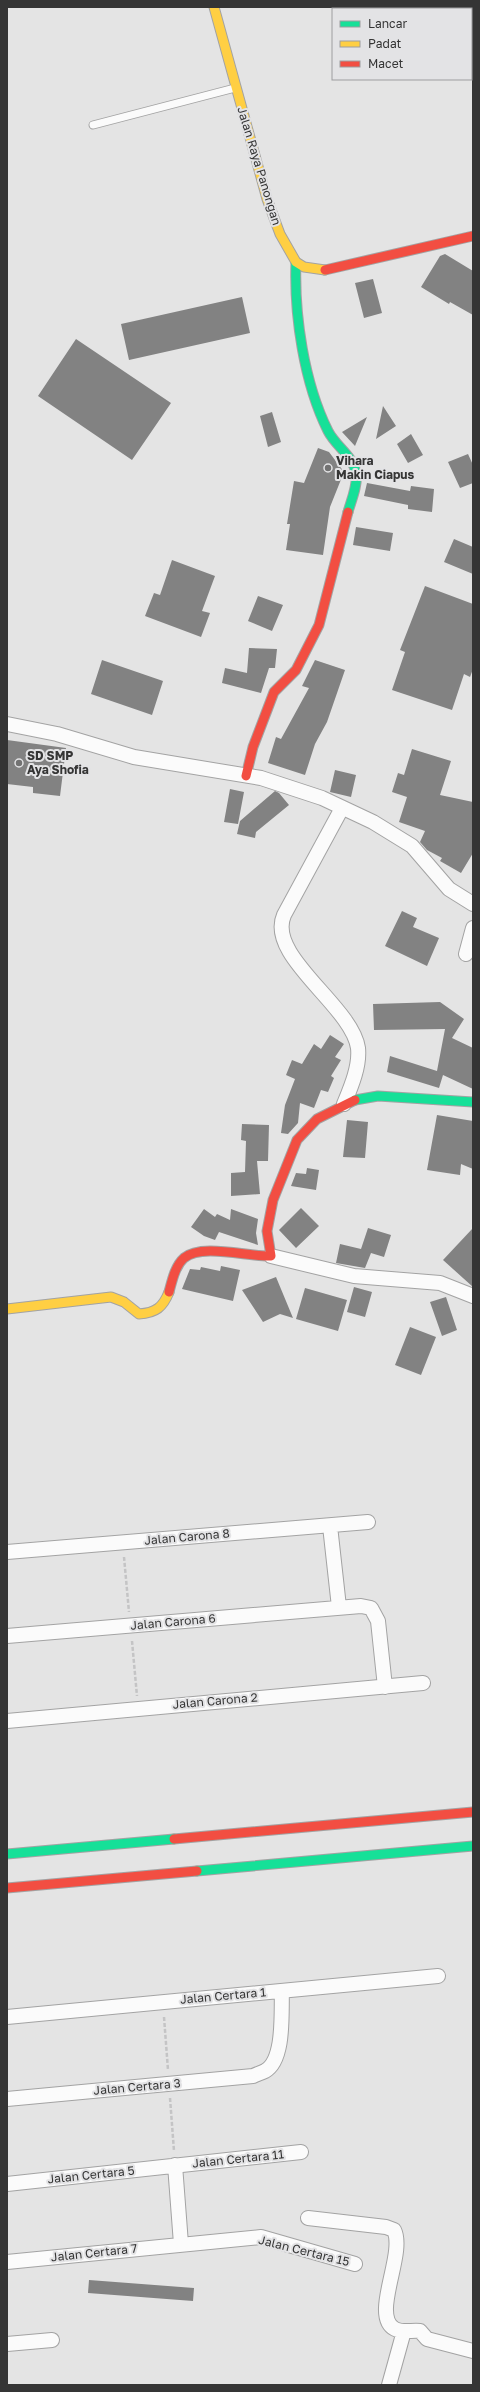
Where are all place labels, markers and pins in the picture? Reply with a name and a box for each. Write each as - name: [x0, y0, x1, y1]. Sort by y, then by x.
- place label: Vihara Makin Ciapus: [336, 453, 414, 482]
- marker: Vihara Makin Ciapus: [323, 463, 333, 473]
- place label: SD SMP Aya Shofia: [27, 748, 89, 777]
- marker: SD SMP Aya Shofia: [14, 758, 24, 768]

